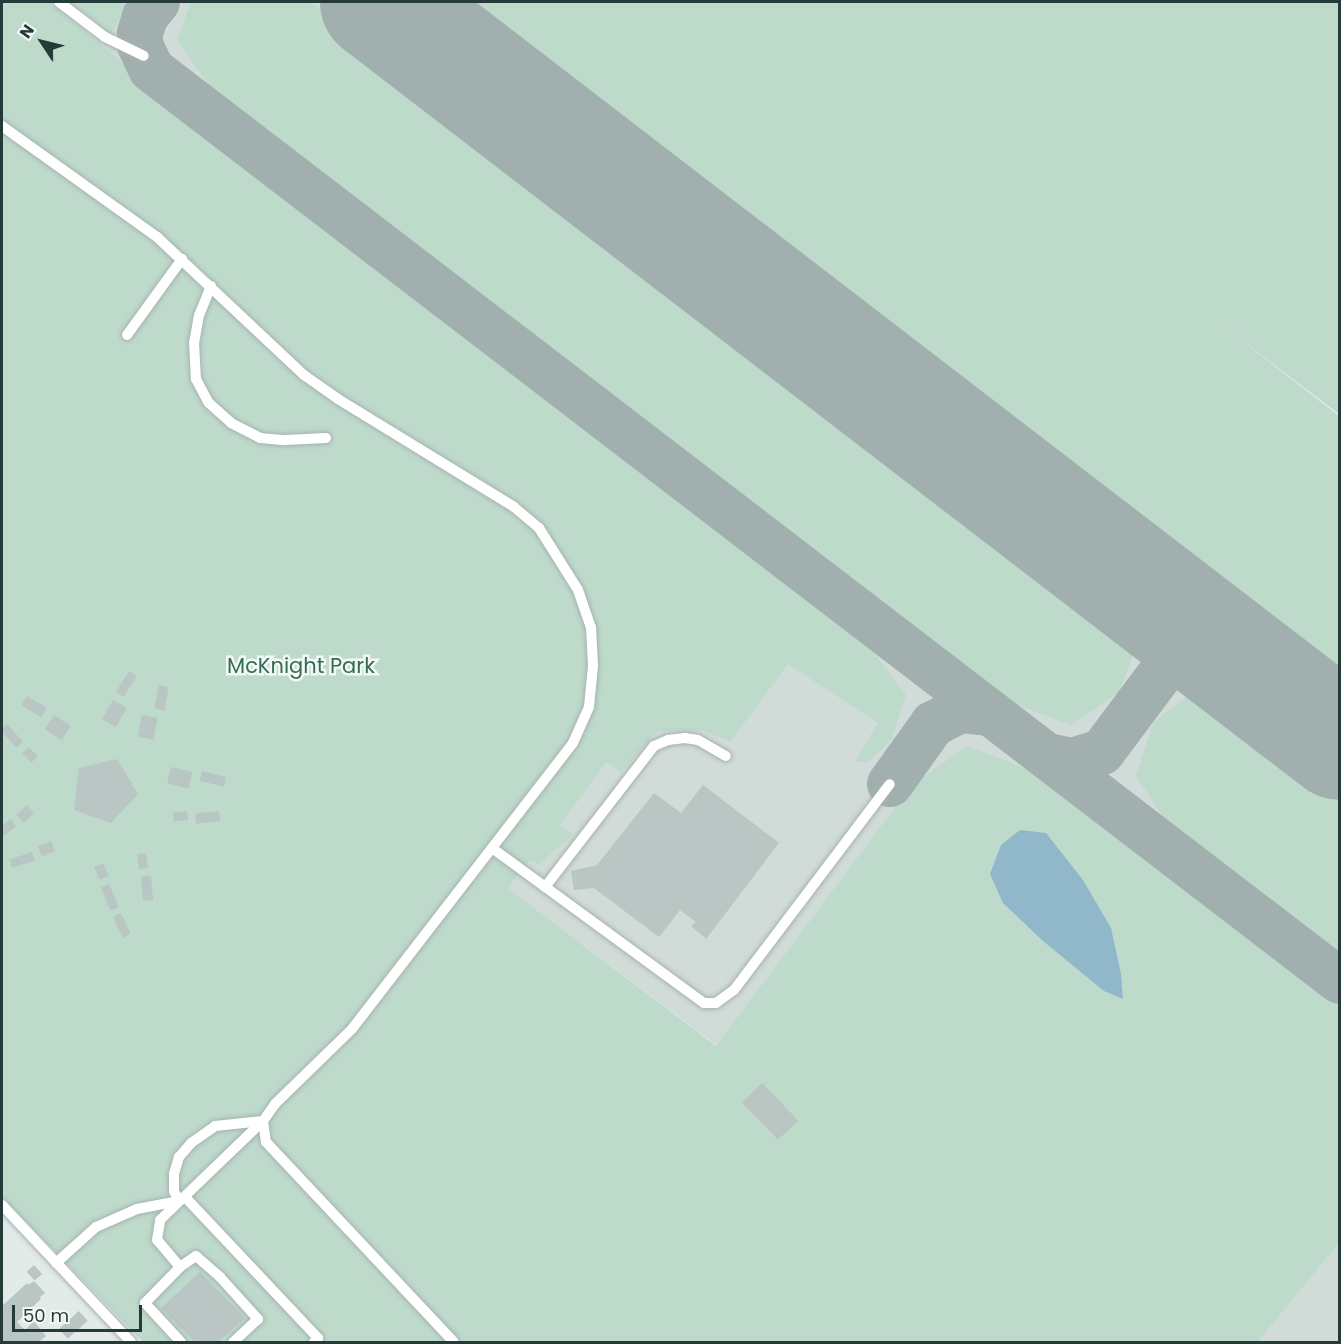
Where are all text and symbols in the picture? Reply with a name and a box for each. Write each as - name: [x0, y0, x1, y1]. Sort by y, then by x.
- north arrow: [12, 12, 72, 72]
- text: N: [14, 20, 40, 43]
- park label: McKnight Park: [227, 653, 375, 679]
- scale bar: [15, 1293, 146, 1331]
- text: 50 m: [23, 1303, 69, 1328]

